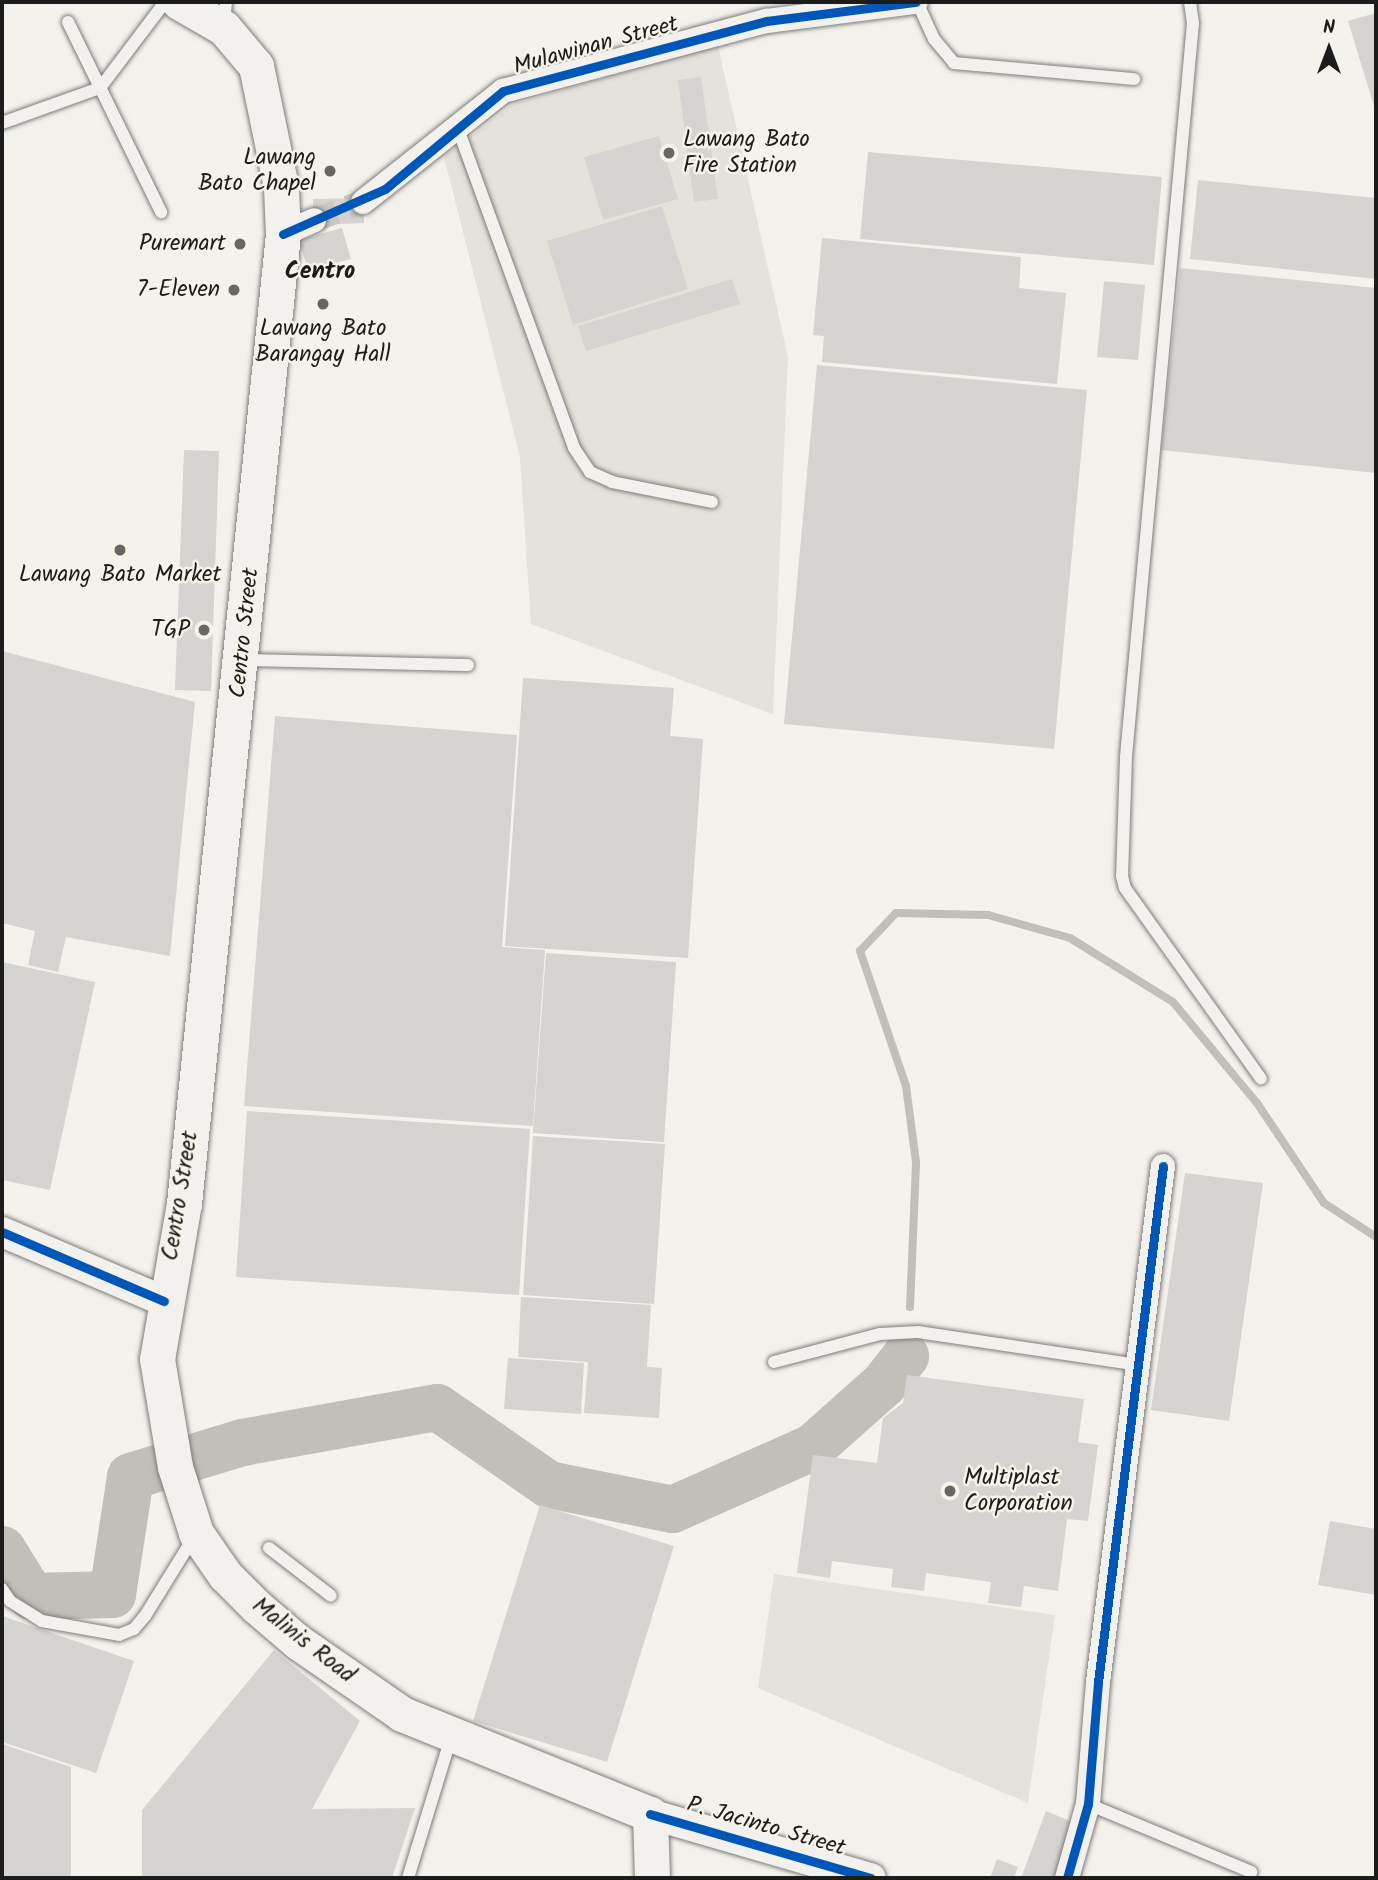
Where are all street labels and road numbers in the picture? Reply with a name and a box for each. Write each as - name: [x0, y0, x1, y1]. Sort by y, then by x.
- street label: Mulawinan Street: [511, 11, 681, 81]
- street label: Centro Street: [224, 566, 266, 700]
- street label: Centro Street: [157, 1129, 205, 1263]
- street label: Malinis Road: [246, 1592, 360, 1690]
- street label: P. Jacinto Street: [684, 1791, 848, 1863]

